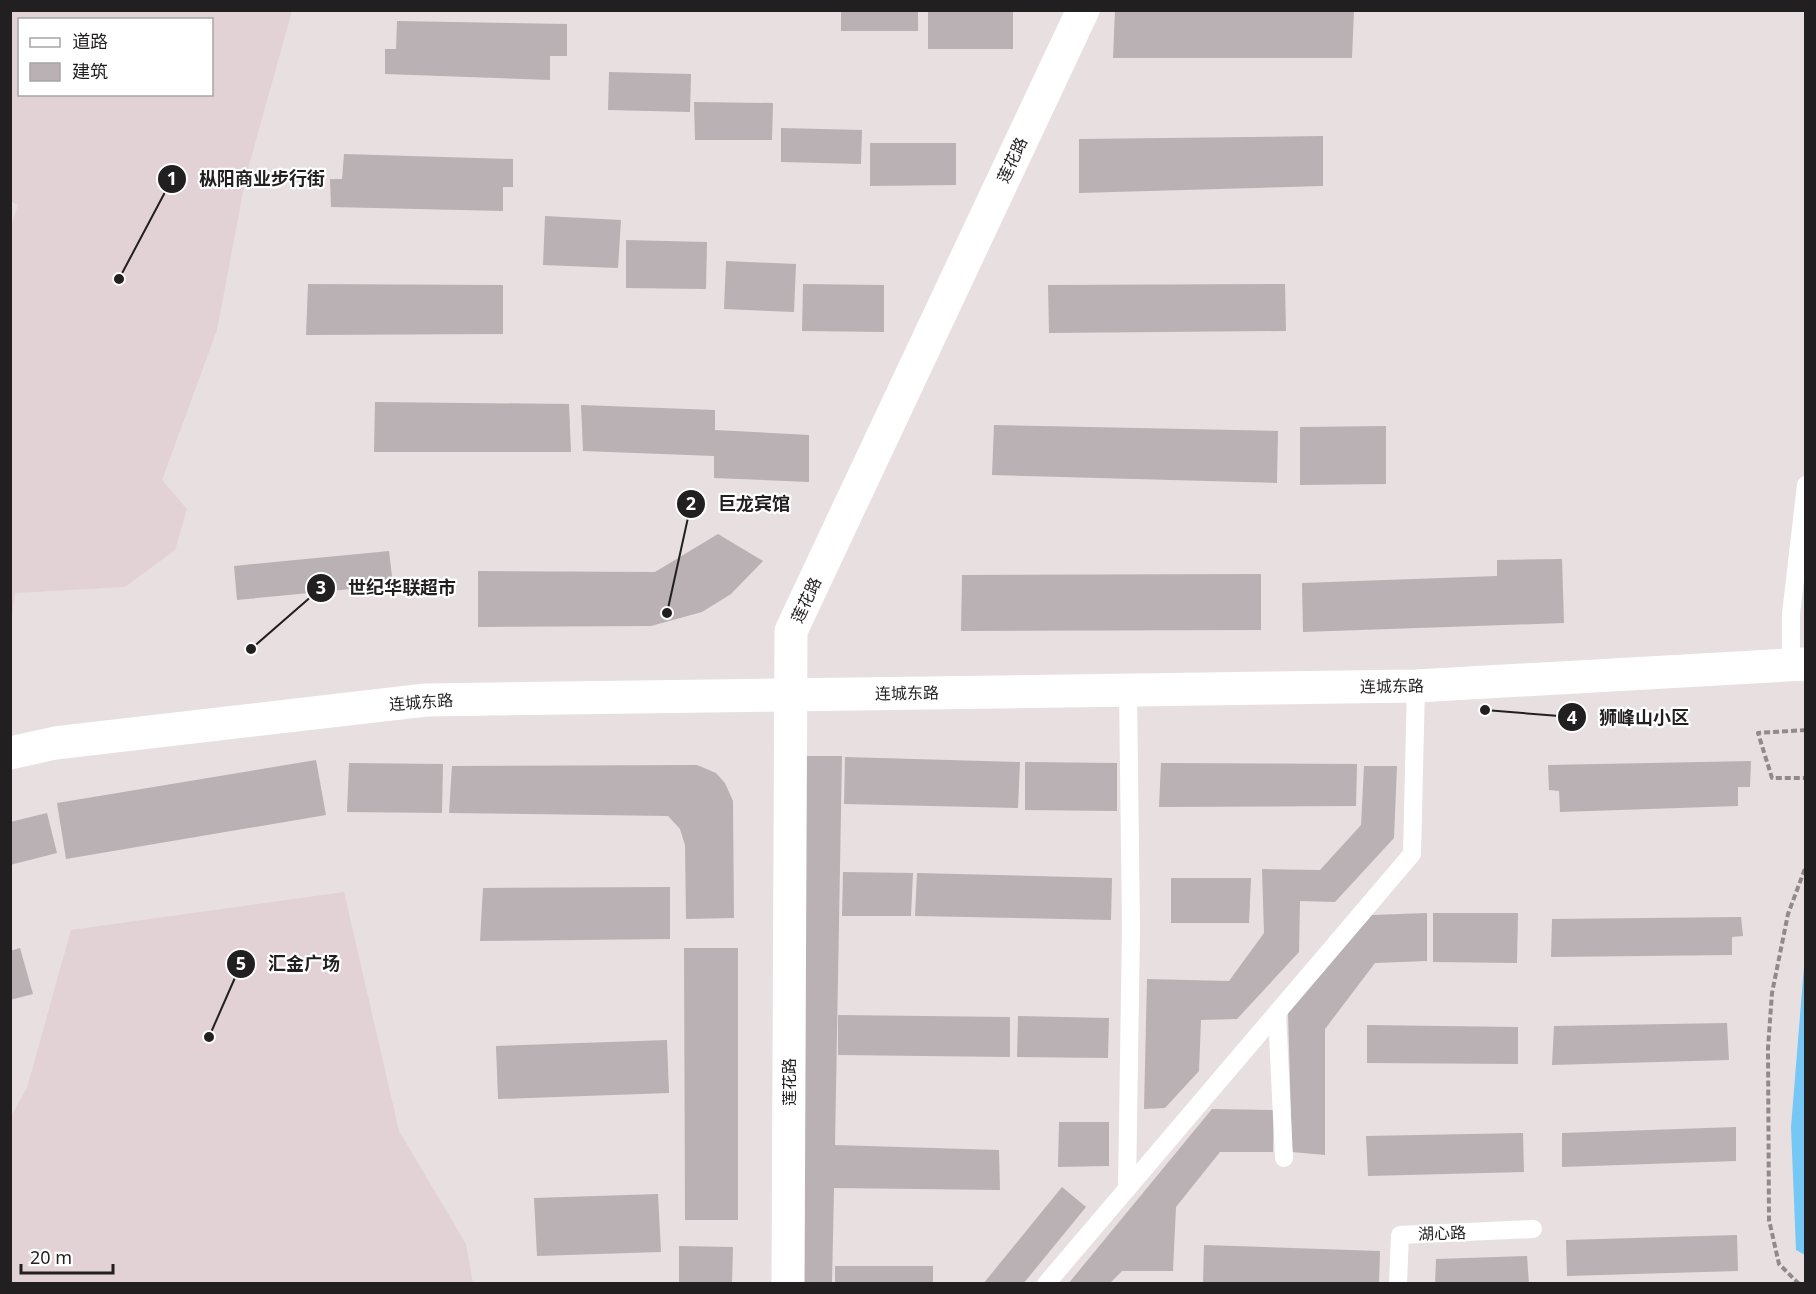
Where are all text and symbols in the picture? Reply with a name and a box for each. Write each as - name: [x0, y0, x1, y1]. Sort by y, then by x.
- legend: [18, 18, 213, 96]
- text: 道路: [72, 29, 108, 53]
- text: 建筑: [72, 59, 108, 83]
- street label: 莲花路: [992, 134, 1032, 186]
- callout: 枞阳商业步行街: [157, 161, 337, 197]
- text: 1: [167, 166, 177, 190]
- text: 枞阳商业步行街: [199, 166, 325, 190]
- callout: 巨龙宾馆: [676, 486, 802, 522]
- text: 2: [686, 491, 696, 515]
- text: 巨龙宾馆: [718, 491, 790, 515]
- callout: 世纪华联超市: [306, 570, 468, 606]
- street label: 莲花路: [786, 574, 826, 626]
- text: 3: [316, 575, 326, 599]
- text: 世纪华联超市: [348, 575, 456, 599]
- street label: 连城东路: [1360, 674, 1424, 698]
- street label: 连城东路: [875, 681, 939, 705]
- street label: 连城东路: [388, 689, 454, 715]
- callout: 狮峰山小区: [1557, 699, 1701, 735]
- text: 4: [1567, 705, 1577, 729]
- text: 狮峰山小区: [1599, 705, 1689, 729]
- callout: 汇金广场: [226, 946, 352, 982]
- text: 5: [236, 951, 246, 975]
- text: 汇金广场: [268, 951, 340, 975]
- street label: 莲花路: [778, 1058, 800, 1106]
- street label: 湖心路: [1418, 1221, 1466, 1245]
- scale bar: [21, 1237, 112, 1275]
- text: 20 m: [30, 1245, 72, 1269]

